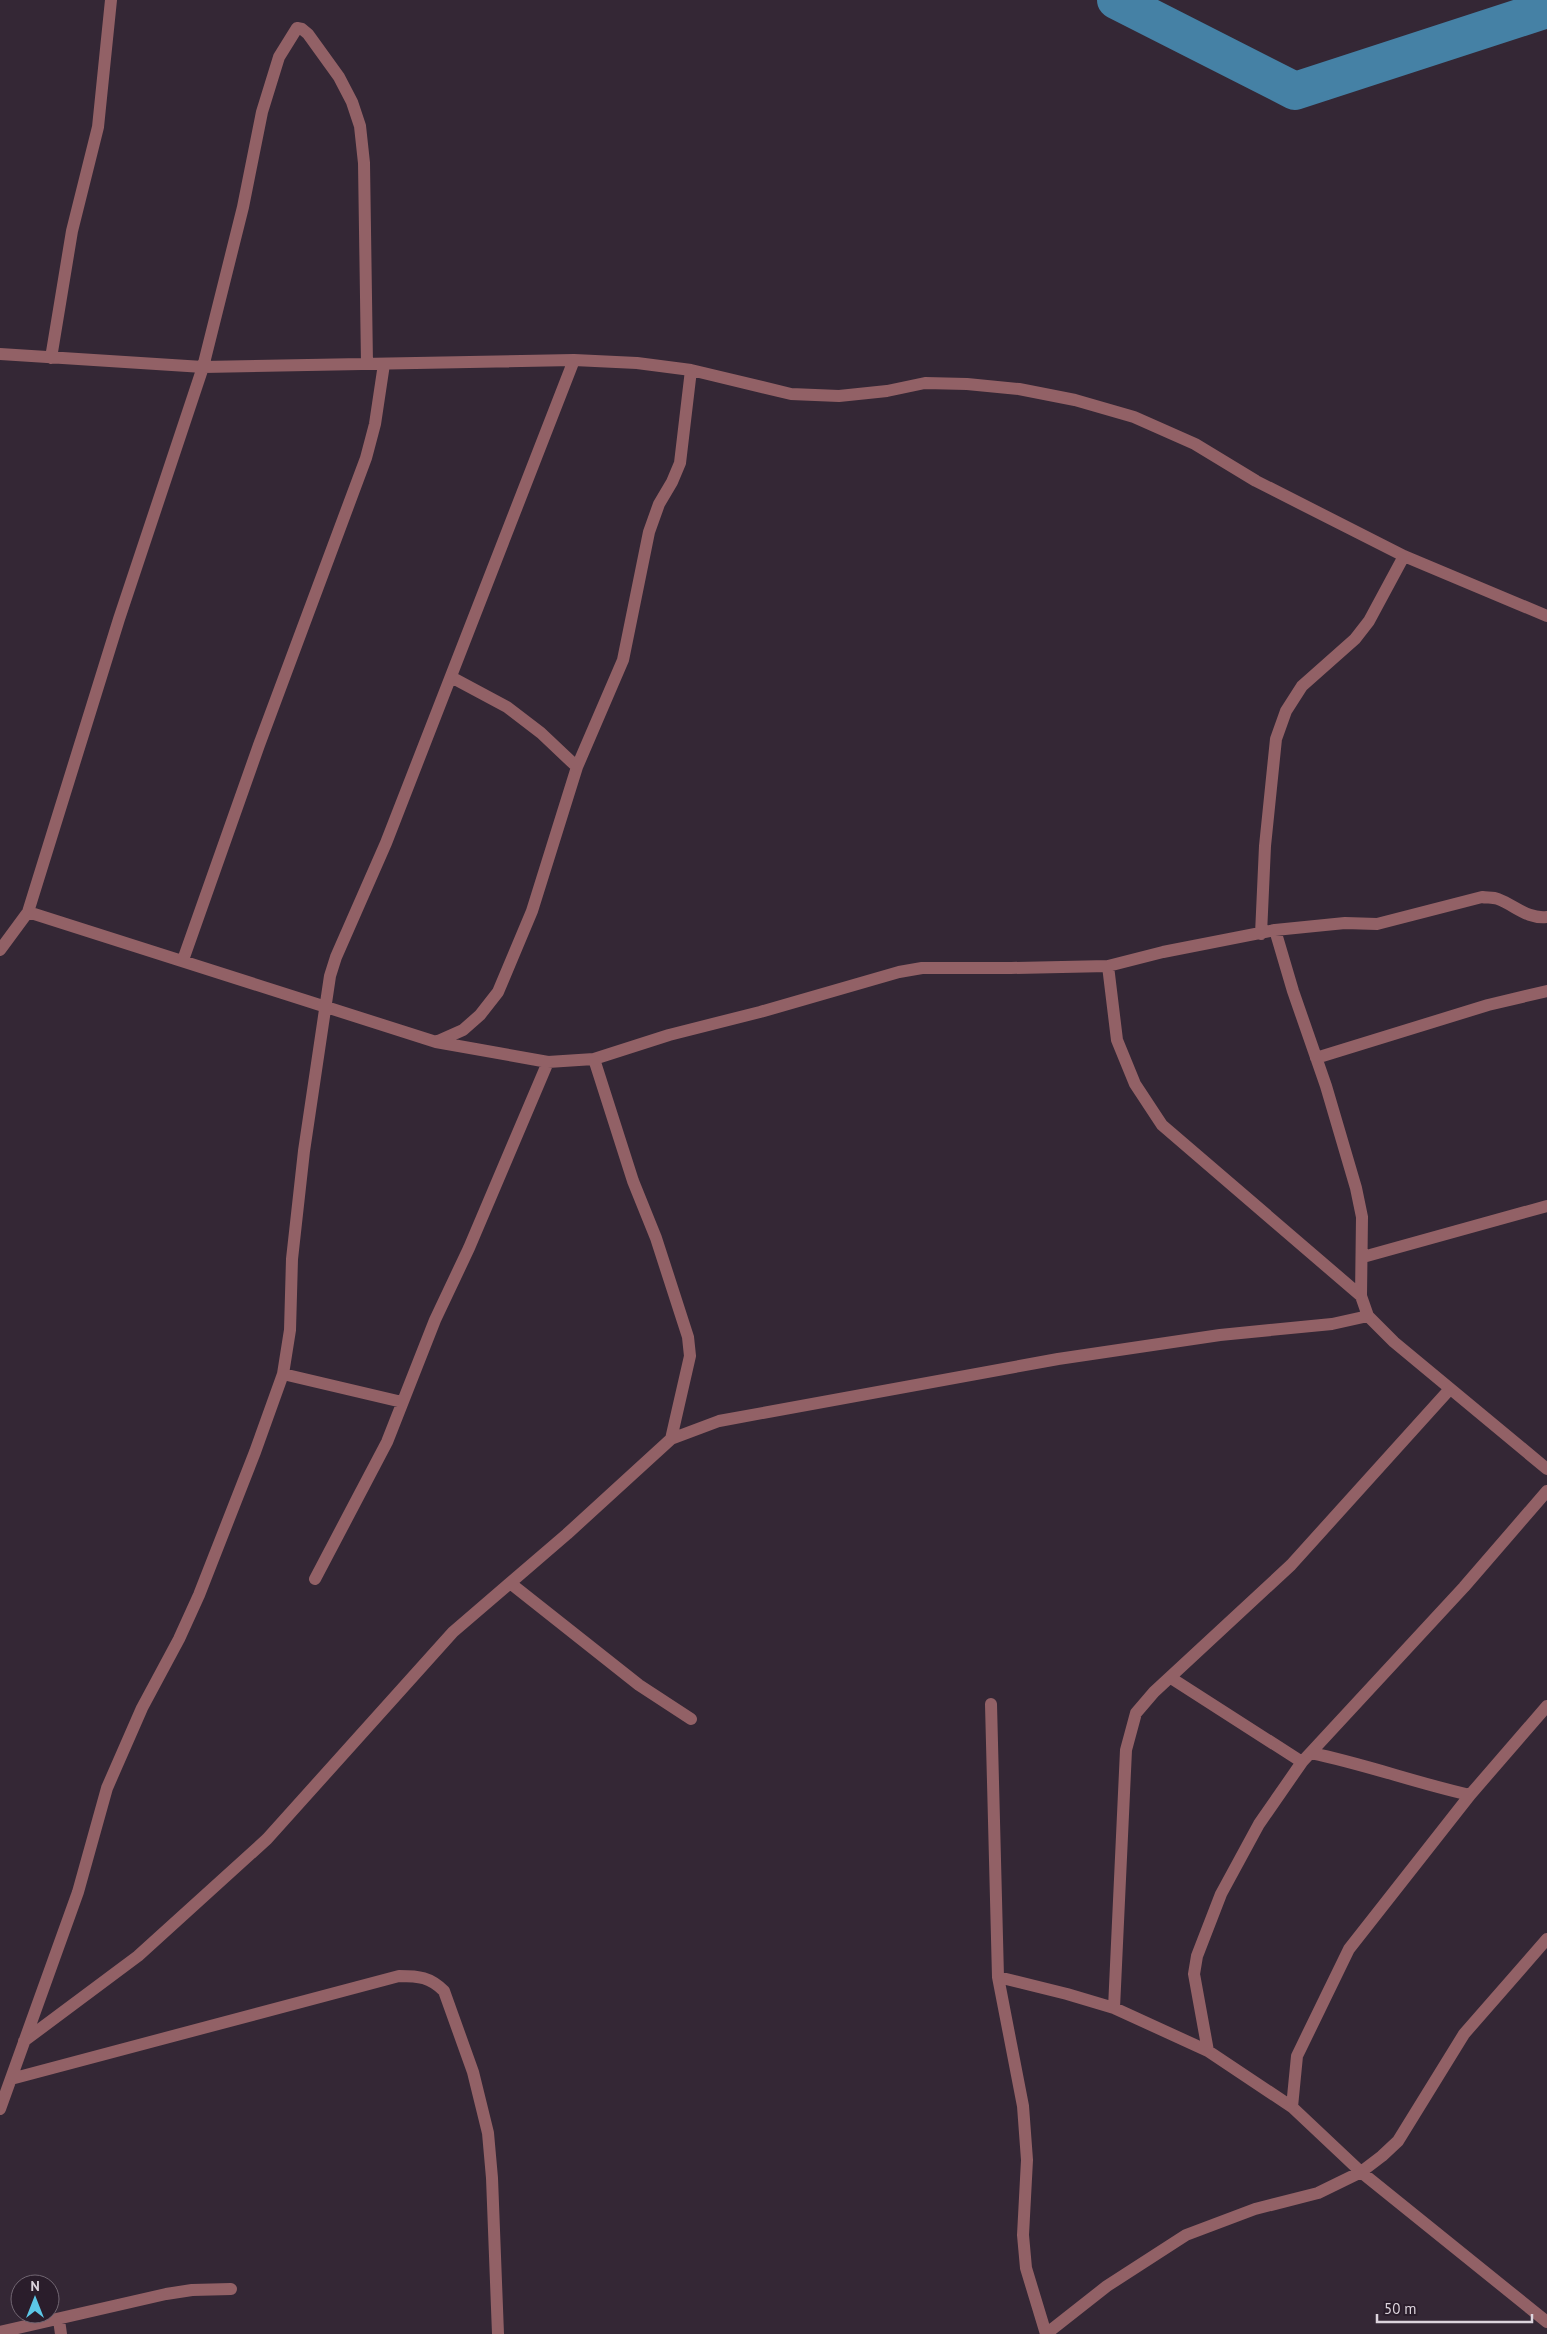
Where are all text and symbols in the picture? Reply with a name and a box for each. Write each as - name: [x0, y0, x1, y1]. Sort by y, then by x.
- north arrow: [10, 2274, 60, 2324]
- text: N: [30, 2277, 40, 2295]
- scale bar: [1377, 2292, 1532, 2324]
- text: 50 m: [1384, 2299, 1417, 2318]

